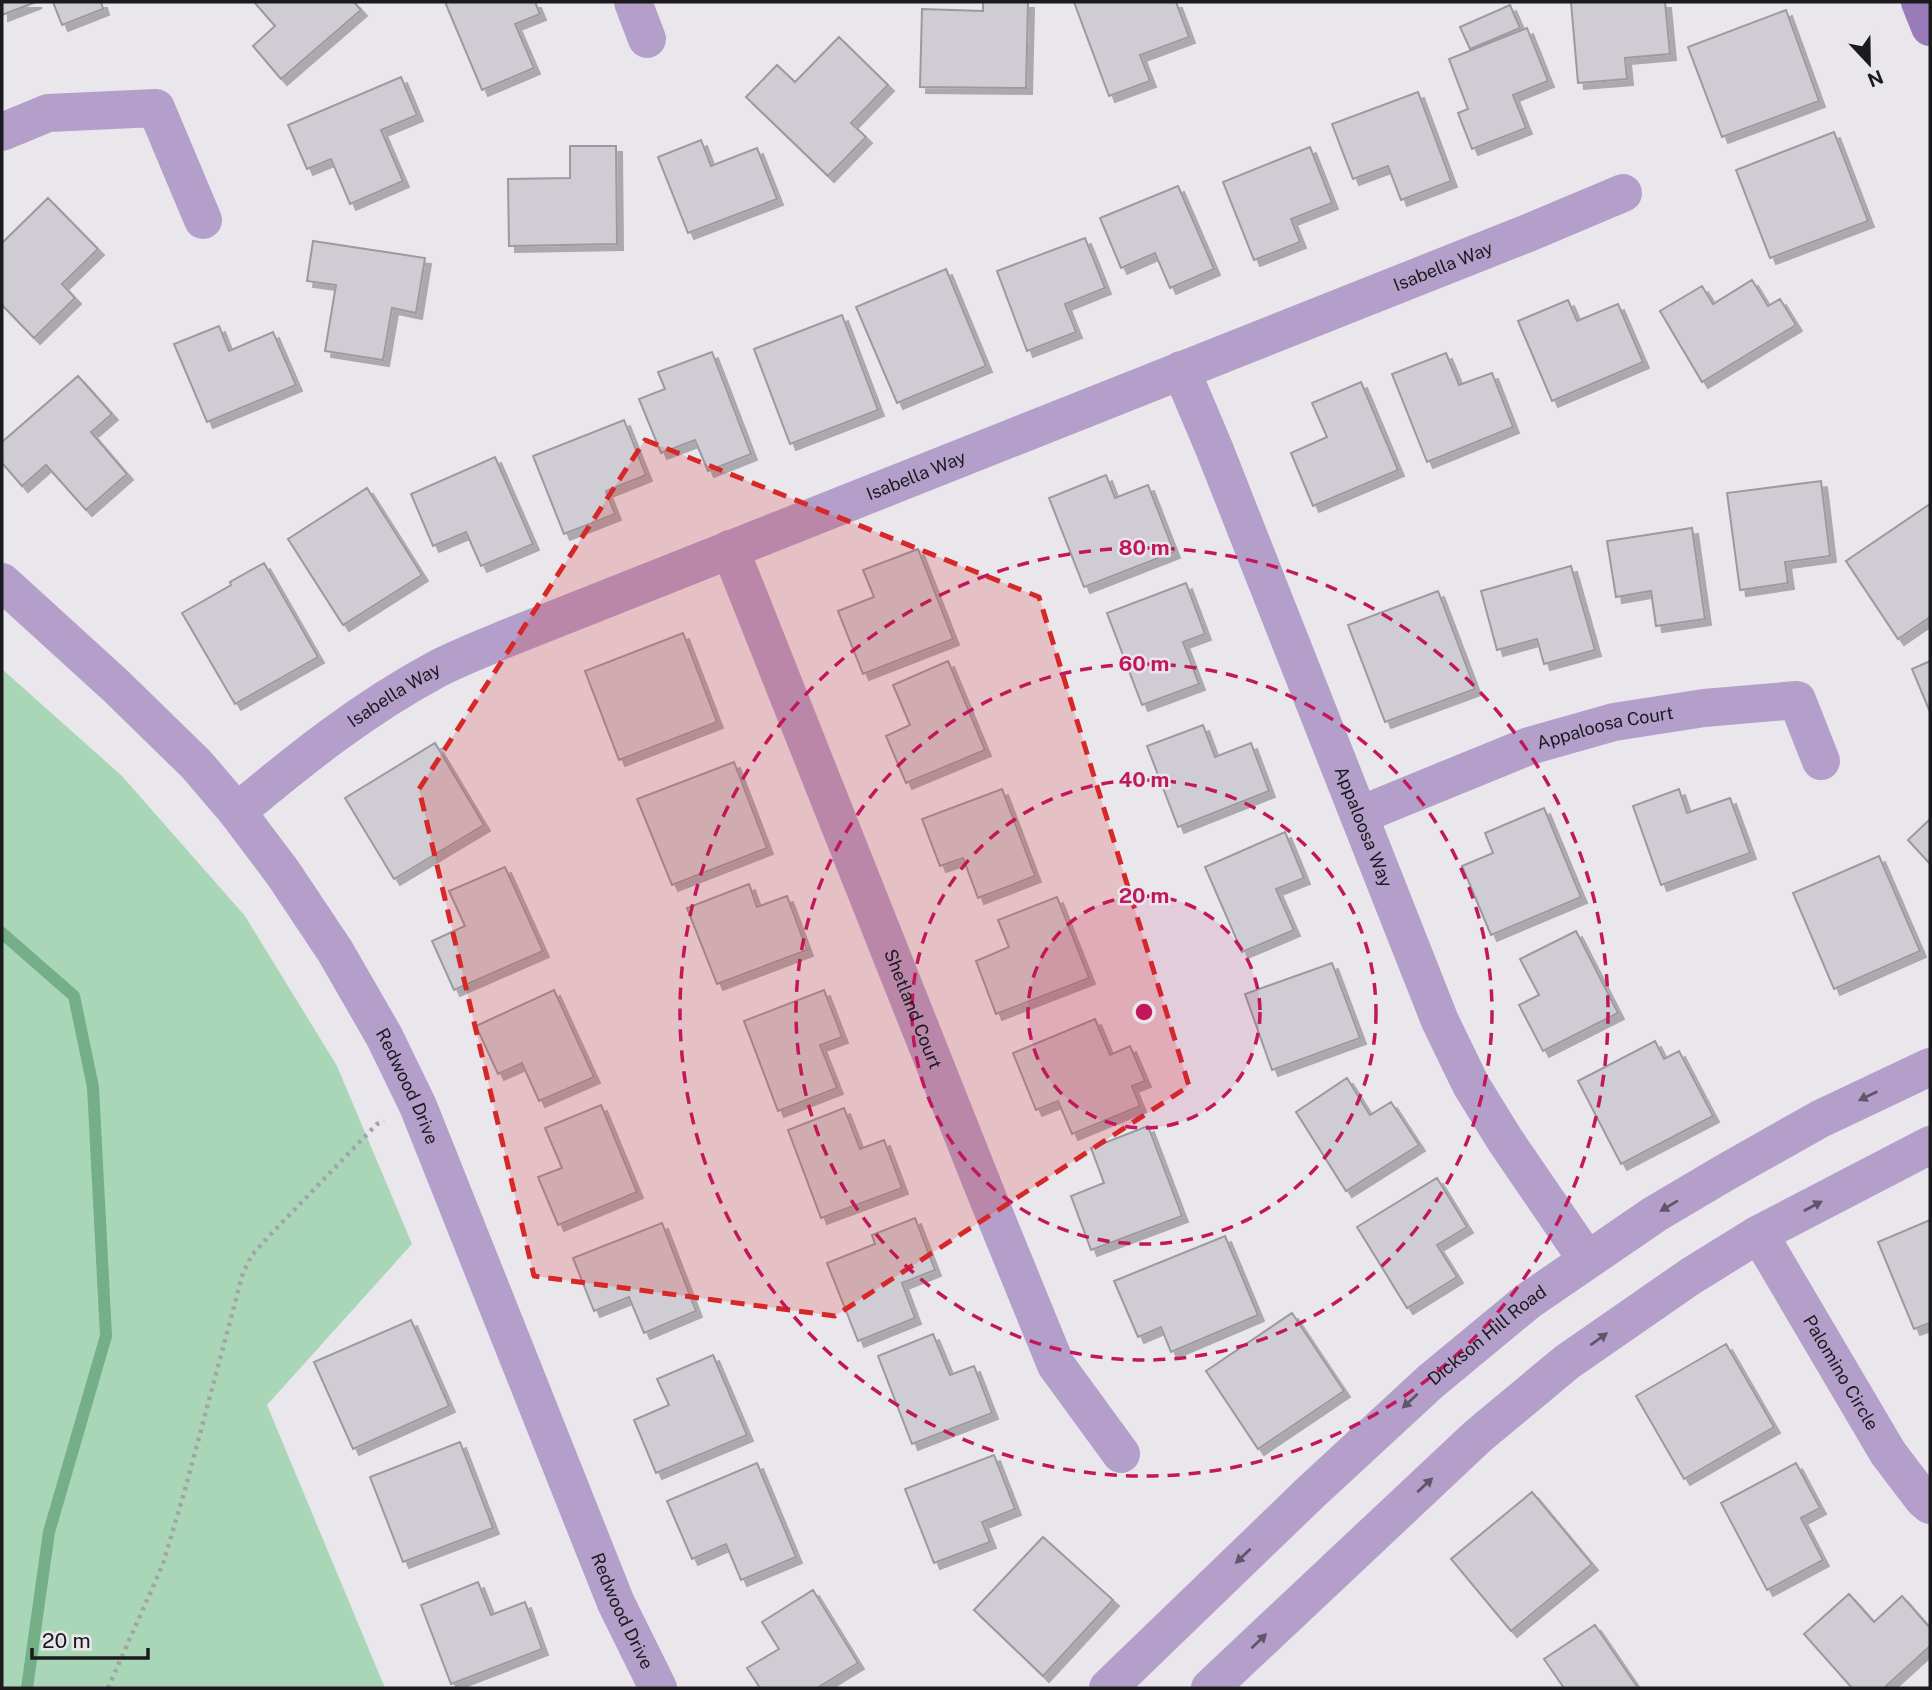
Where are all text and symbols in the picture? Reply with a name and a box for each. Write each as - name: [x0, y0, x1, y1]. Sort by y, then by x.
- north arrow: [1834, 28, 1904, 98]
- text: N: [1864, 66, 1886, 92]
- street label: Isabella Way: [1390, 237, 1496, 295]
- street label: Isabella Way: [863, 446, 969, 505]
- text: 80 m: [1118, 535, 1170, 560]
- text: 60 m: [1119, 651, 1169, 676]
- street label: Isabella Way: [343, 658, 444, 732]
- street label: Appaloosa Court: [1534, 702, 1675, 753]
- street label: Appaloosa Way: [1331, 763, 1397, 891]
- text: 40 m: [1119, 767, 1169, 792]
- text: 20 m: [1119, 883, 1169, 908]
- street label: Shetland Court: [880, 946, 946, 1072]
- centre of rings: [1132, 1000, 1156, 1024]
- street label: Redwood Drive: [372, 1024, 443, 1147]
- one-way arrow: [1858, 1090, 1878, 1101]
- one-way arrow: [1660, 1200, 1679, 1212]
- one-way arrow: [1803, 1201, 1823, 1212]
- street label: Dickson Hill Road: [1423, 1281, 1550, 1389]
- street label: Palomino Circle: [1799, 1311, 1883, 1434]
- one-way arrow: [1590, 1332, 1608, 1346]
- one-way arrow: [1401, 1393, 1419, 1409]
- one-way arrow: [1416, 1478, 1433, 1494]
- one-way arrow: [1235, 1548, 1252, 1565]
- street label: Redwood Drive: [587, 1550, 658, 1672]
- scale bar: [32, 1616, 147, 1660]
- text: 20 m: [42, 1628, 91, 1653]
- one-way arrow: [1250, 1634, 1267, 1650]

